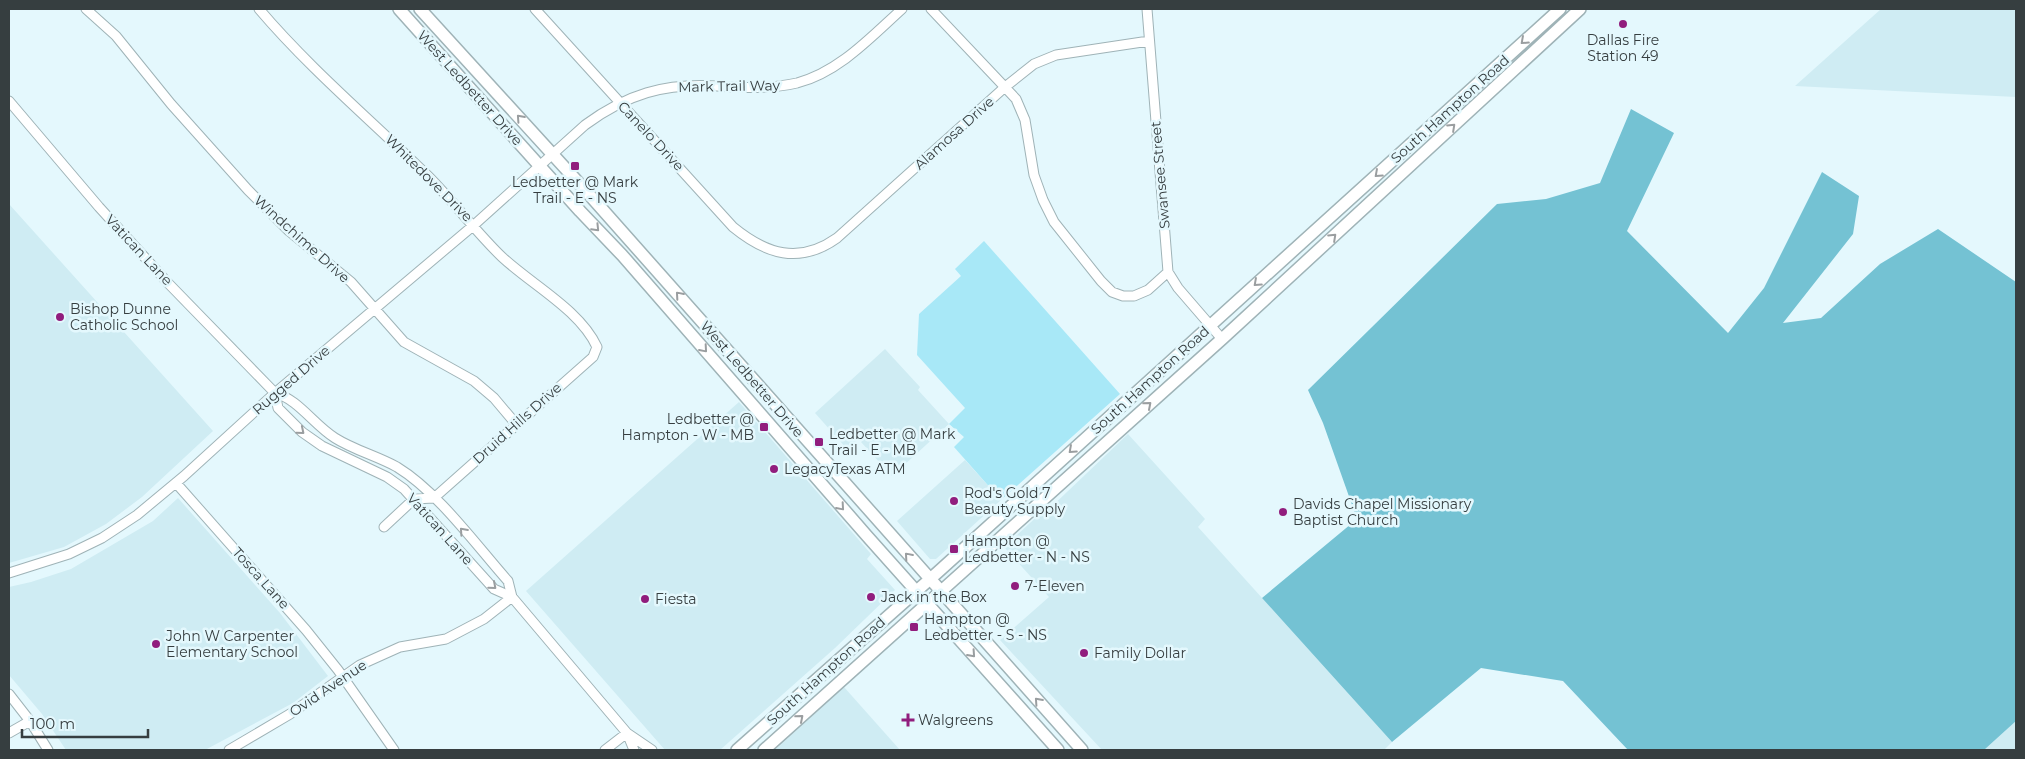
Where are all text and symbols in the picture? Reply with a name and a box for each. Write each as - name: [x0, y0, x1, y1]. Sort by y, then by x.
- marker: Dallas Fire Station 49: [1617, 18, 1629, 30]
- street label: West Ledbetter Drive: [414, 27, 526, 149]
- place label: Dallas Fire Station 49: [1587, 31, 1659, 65]
- one-way arrow: [1521, 36, 1530, 45]
- street label: South Hampton Road: [1387, 51, 1513, 167]
- street label: Mark Trail Way: [678, 76, 780, 96]
- street label: Alamosa Drive: [910, 92, 998, 174]
- street label: Canelo Drive: [614, 97, 688, 175]
- one-way arrow: [517, 115, 526, 124]
- street label: Swansee Street: [1146, 120, 1174, 230]
- one-way arrow: [1447, 123, 1456, 132]
- street label: Whitedove Drive: [381, 130, 477, 226]
- marker: Ledbetter @ Mark Trail - E - NS: [569, 160, 581, 172]
- one-way arrow: [1374, 168, 1383, 177]
- place label: Ledbetter @ Mark Trail - E - NS: [512, 173, 639, 207]
- street label: Windchime Drive: [250, 191, 354, 287]
- street label: Vatican Lane: [102, 211, 176, 289]
- one-way arrow: [590, 222, 599, 231]
- one-way arrow: [1327, 234, 1336, 243]
- one-way arrow: [1254, 277, 1263, 286]
- one-way arrow: [675, 292, 684, 301]
- place label: Bishop Dunne Catholic School: [70, 300, 178, 334]
- marker: Bishop Dunne Catholic School: [54, 311, 66, 323]
- street label: West Ledbetter Drive: [696, 317, 808, 441]
- street label: South Hampton Road: [1087, 322, 1213, 438]
- street label: Rugged Drive: [248, 341, 334, 419]
- one-way arrow: [699, 343, 708, 352]
- street label: Druid Hills Drive: [469, 378, 565, 468]
- one-way arrow: [1142, 401, 1151, 410]
- place label: Ledbetter @ Hampton - W - MB: [622, 410, 754, 444]
- marker: Ledbetter @ Hampton - W - MB: [758, 421, 770, 433]
- place label: Ledbetter @ Mark Trail - E - MB: [829, 425, 956, 459]
- one-way arrow: [296, 426, 305, 435]
- marker: Ledbetter @ Mark Trail - E - MB: [813, 436, 825, 448]
- one-way arrow: [1068, 445, 1077, 454]
- place label: LegacyTexas ATM: [784, 460, 906, 478]
- marker: LegacyTexas ATM: [768, 463, 780, 475]
- place label: Rod's Gold 7 Beauty Supply: [964, 484, 1066, 518]
- street label: Vatican Lane: [403, 489, 477, 569]
- marker: Rod's Gold 7 Beauty Supply: [948, 495, 960, 507]
- place label: Davids Chapel Missionary Baptist Church: [1293, 495, 1472, 529]
- one-way arrow: [836, 501, 844, 510]
- marker: Davids Chapel Missionary Baptist Church: [1277, 506, 1289, 518]
- one-way arrow: [460, 527, 469, 536]
- place label: Hampton @ Ledbetter - N - NS: [964, 532, 1090, 566]
- street label: Tosca Lane: [229, 543, 293, 613]
- marker: Hampton @ Ledbetter - N - NS: [948, 543, 960, 555]
- one-way arrow: [905, 552, 914, 561]
- place label: 7-Eleven: [1025, 577, 1085, 595]
- one-way arrow: [487, 580, 496, 589]
- marker: 7-Eleven: [1009, 580, 1021, 592]
- place label: Jack in the Box: [880, 588, 987, 606]
- place label: Fiesta: [655, 590, 697, 608]
- marker: Jack in the Box: [865, 591, 877, 603]
- marker: Fiesta: [639, 593, 651, 605]
- place label: Hampton @ Ledbetter - S - NS: [924, 610, 1047, 644]
- street label: South Hampton Road: [763, 613, 889, 729]
- marker: Hampton @ Ledbetter - S - NS: [908, 621, 920, 633]
- place label: John W Carpenter Elementary School: [165, 627, 298, 661]
- marker: John W Carpenter Elementary School: [150, 638, 162, 650]
- place label: Family Dollar: [1094, 644, 1187, 662]
- marker: Family Dollar: [1078, 647, 1090, 659]
- one-way arrow: [966, 649, 975, 658]
- street label: Ovid Avenue: [286, 656, 370, 720]
- one-way arrow: [1035, 697, 1044, 706]
- scale bar: [22, 706, 149, 738]
- place label: Walgreens: [918, 711, 993, 729]
- text: 100 m: [30, 714, 75, 733]
- marker: Walgreens: [902, 714, 914, 726]
- one-way arrow: [794, 715, 803, 724]

